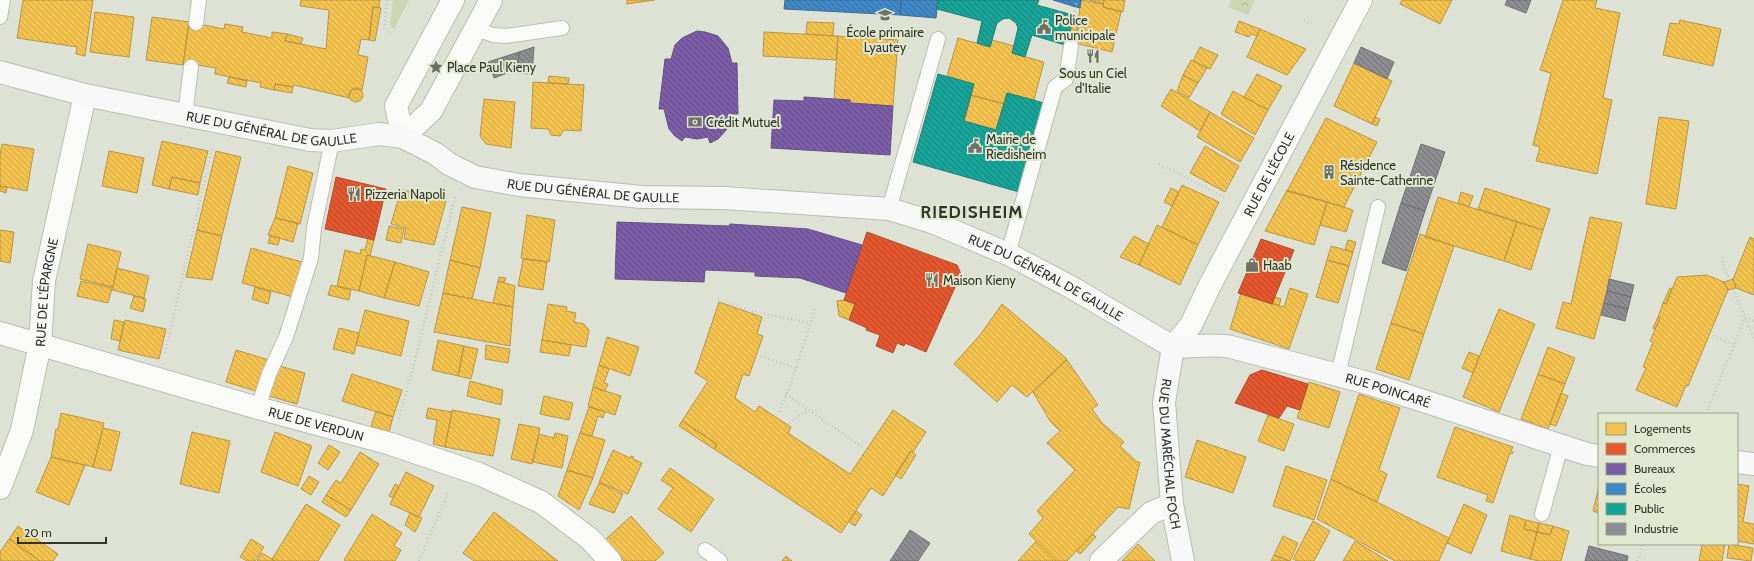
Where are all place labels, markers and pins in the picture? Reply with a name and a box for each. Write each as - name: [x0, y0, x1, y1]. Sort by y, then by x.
- school or university icon: École primaire Lyautey: [877, 7, 893, 23]
- place label: Police municipale: [1055, 12, 1115, 43]
- public building icon: Police municipale: [1036, 19, 1052, 35]
- place label: École primaire Lyautey: [846, 23, 924, 55]
- restaurant icon: Sous un Ciel d'Italie: [1085, 48, 1101, 64]
- place icon: Place Paul Kieny: [428, 59, 444, 75]
- place label: Place Paul Kieny: [447, 59, 537, 75]
- place label: Sous un Ciel d'Italie: [1059, 65, 1127, 96]
- bank icon: Crédit Mutuel: [687, 114, 703, 130]
- place label: Crédit Mutuel: [706, 114, 780, 130]
- place label: Mairie de Riedisheim: [986, 131, 1046, 162]
- public building icon: Mairie de Riedisheim: [967, 138, 983, 154]
- place label: Résidence Sainte-Catherine: [1340, 157, 1434, 188]
- building icon: Résidence Sainte-Catherine: [1321, 164, 1337, 180]
- restaurant icon: Pizzeria Napoli: [346, 186, 362, 202]
- place label: Pizzeria Napoli: [365, 186, 445, 202]
- shop icon: Haab: [1244, 257, 1260, 273]
- place label: Haab: [1263, 257, 1292, 273]
- restaurant icon: Maison Kieny: [924, 272, 940, 288]
- place label: Maison Kieny: [943, 272, 1016, 288]

